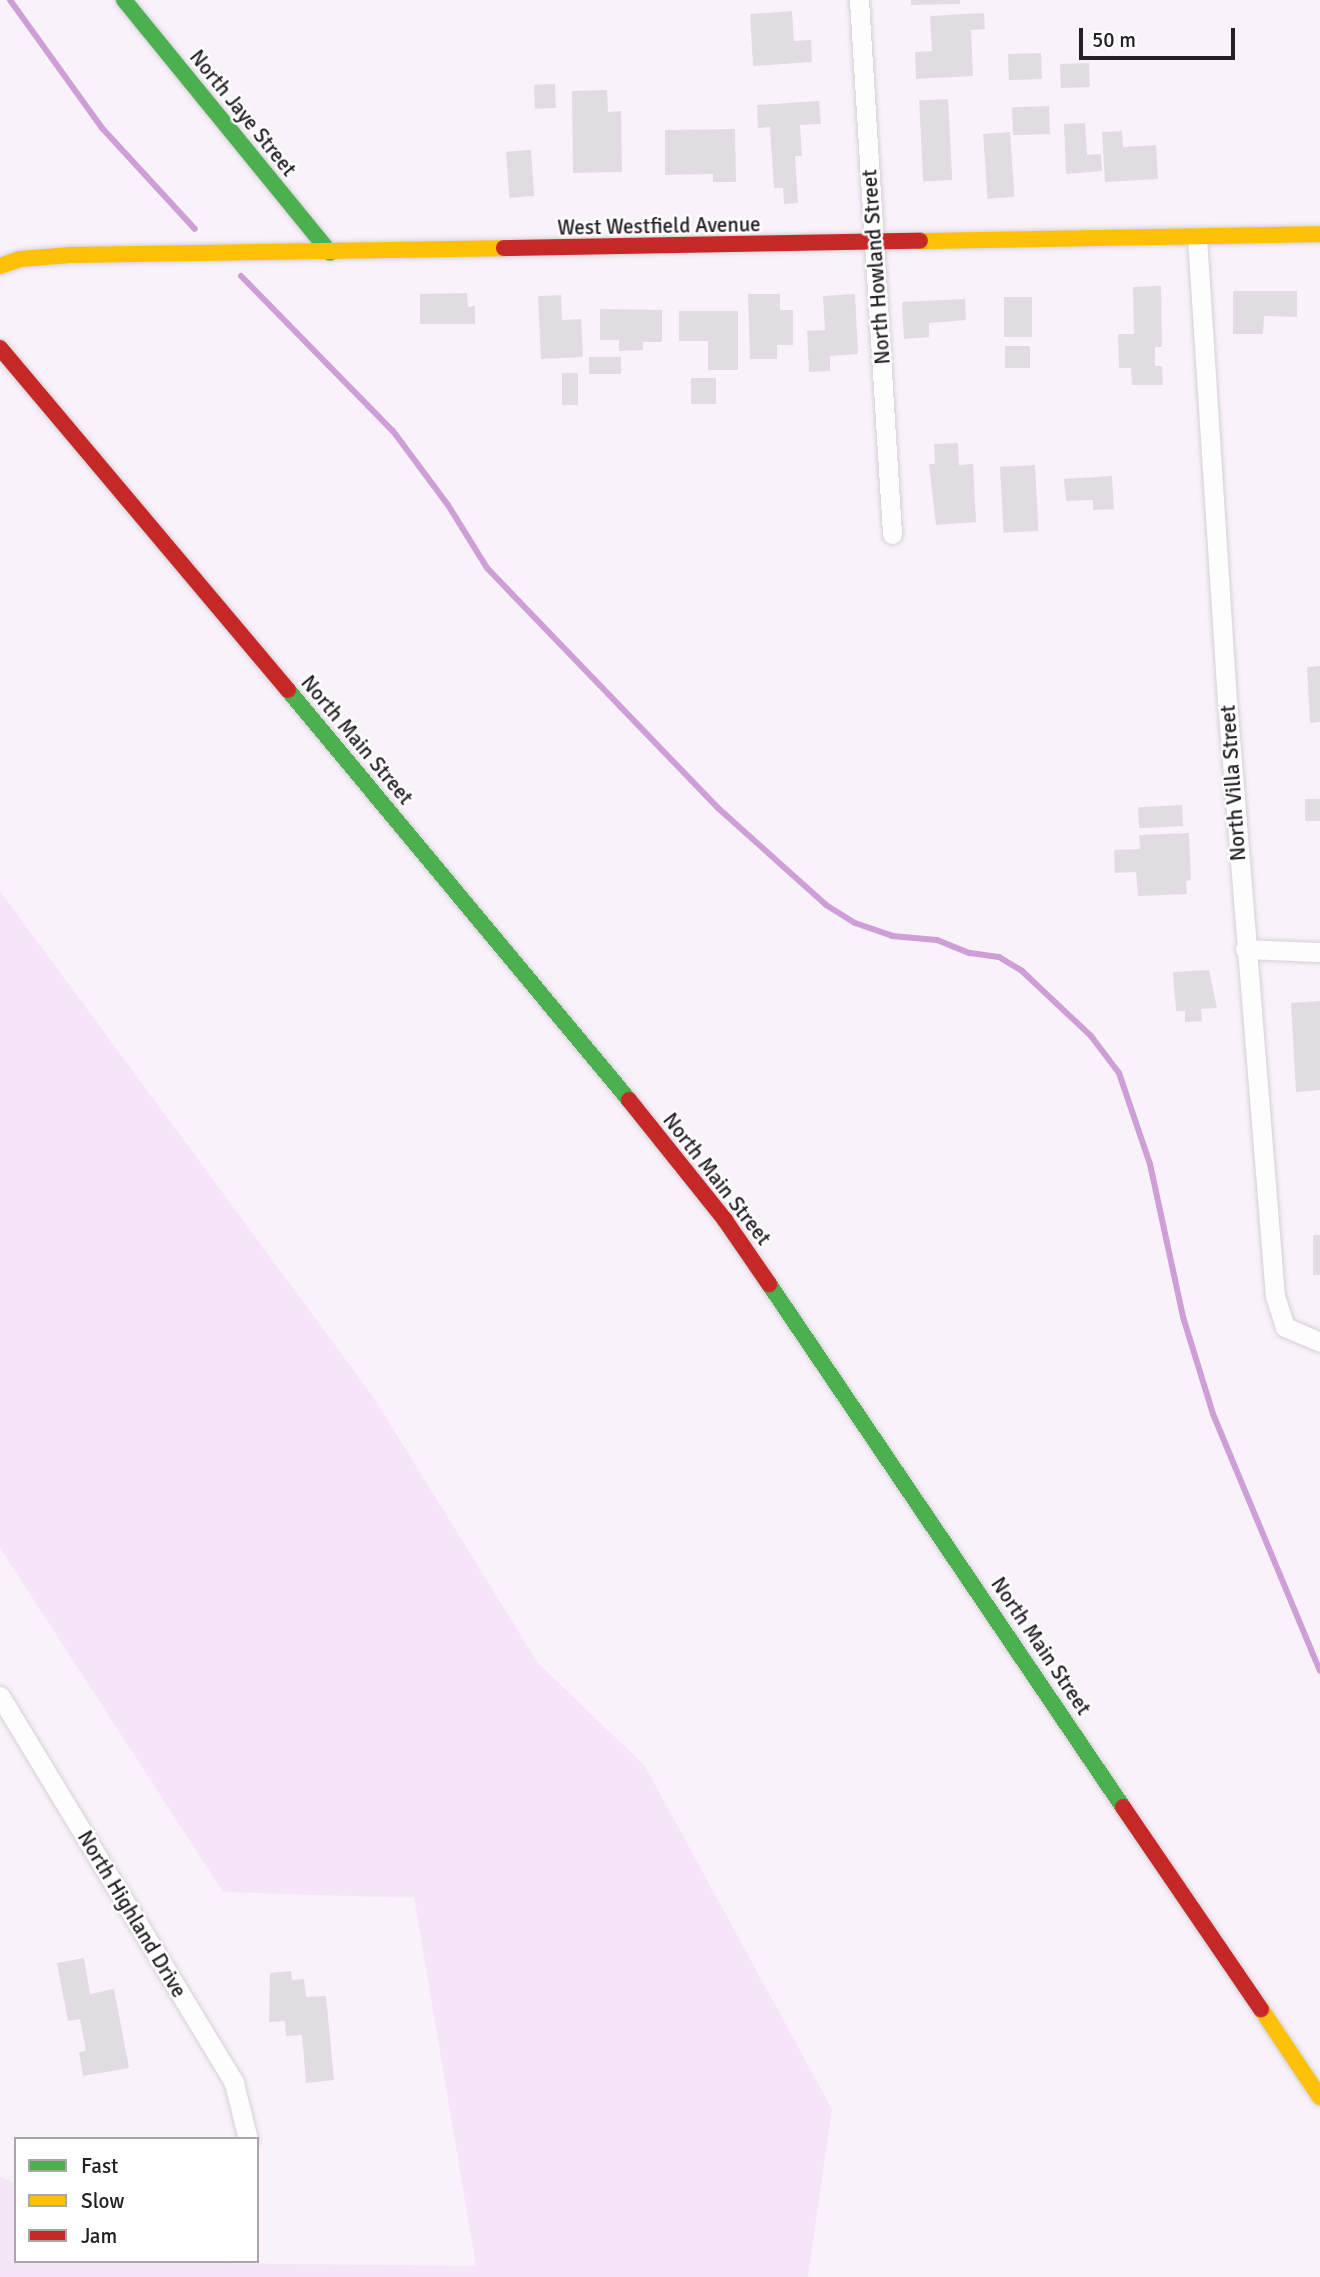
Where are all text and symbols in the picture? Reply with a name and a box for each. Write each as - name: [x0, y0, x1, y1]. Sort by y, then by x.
- scale bar: [1082, 14, 1238, 58]
- text: 50 m: [1092, 27, 1136, 53]
- street label: North Jaye Street: [184, 45, 302, 181]
- street label: North Howland Street: [857, 169, 895, 365]
- street label: West Westfield Avenue: [557, 212, 761, 240]
- street label: North Main Street: [296, 670, 418, 810]
- street label: North Villa Street: [1215, 704, 1251, 862]
- street label: North Main Street: [658, 1108, 776, 1250]
- street label: North Main Street: [986, 1572, 1096, 1720]
- street label: North Highland Drive: [72, 1826, 192, 2002]
- legend: [14, 2137, 259, 2263]
- text: Fast: [81, 2153, 118, 2179]
- text: Slow: [81, 2188, 125, 2214]
- text: Jam: [81, 2223, 117, 2249]

